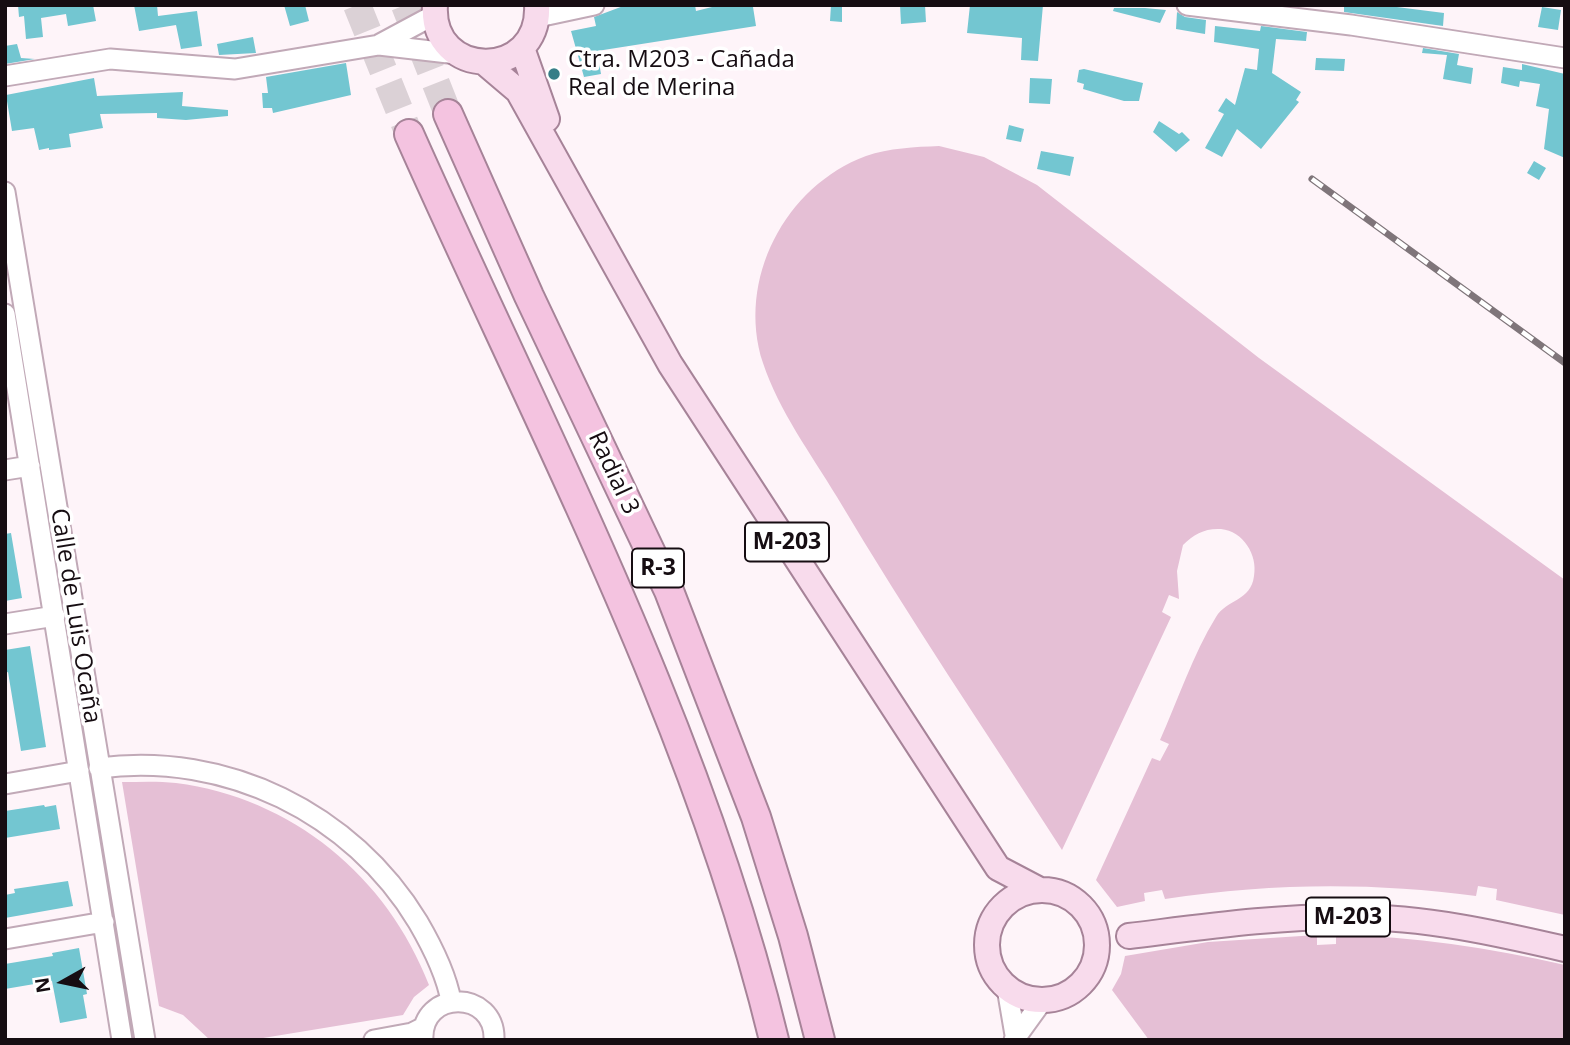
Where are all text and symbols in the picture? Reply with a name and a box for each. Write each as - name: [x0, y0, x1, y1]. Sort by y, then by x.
- place label: Ctra. M203 - Cañada Real de Merina: [568, 46, 795, 102]
- marker: Ctra. M203 - Cañada Real de Merina: [546, 66, 562, 82]
- street label: Radial 3: [581, 427, 645, 519]
- street label: Calle de Luis Ocaña: [44, 506, 106, 726]
- road number: M-203: [745, 522, 829, 562]
- road number: R-3: [632, 548, 684, 588]
- road number: M-203: [1306, 898, 1390, 936]
- north arrow: [28, 947, 98, 1017]
- text: N: [28, 976, 56, 995]

